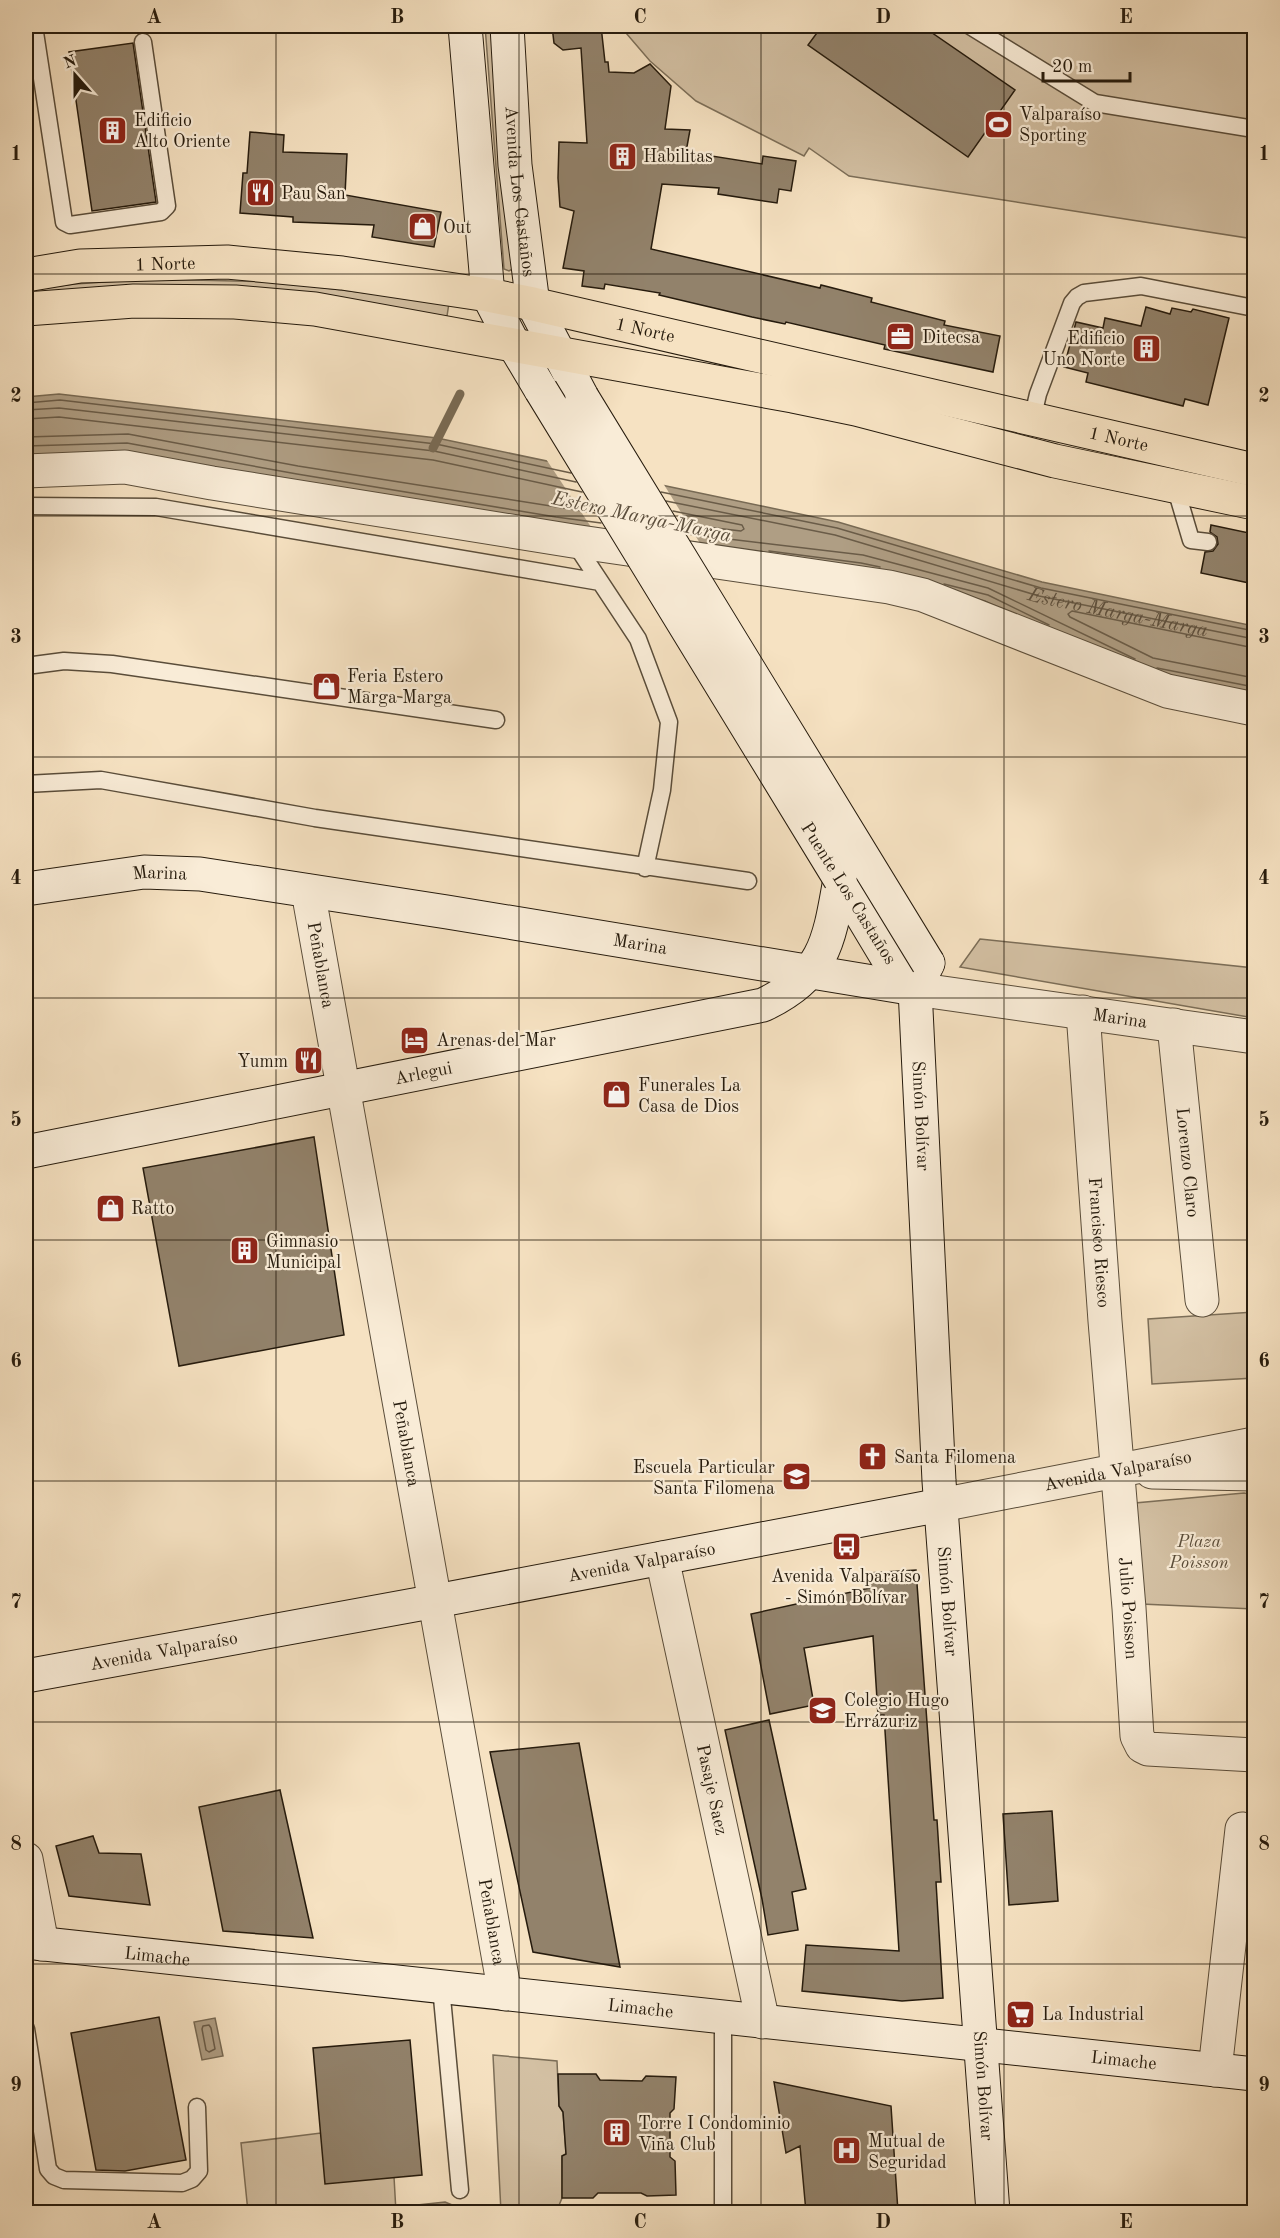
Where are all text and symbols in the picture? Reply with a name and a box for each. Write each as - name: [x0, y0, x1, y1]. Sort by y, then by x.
- text: A: [146, 8, 162, 28]
- text: B: [390, 8, 404, 28]
- text: C: [633, 8, 647, 28]
- text: D: [875, 8, 891, 28]
- text: E: [1119, 8, 1133, 28]
- north arrow: [45, 45, 105, 105]
- scale bar: [1043, 45, 1130, 83]
- text: N: [62, 53, 80, 73]
- text: 20 m: [1052, 58, 1092, 76]
- street label: Avenida Los Castaños: [502, 105, 537, 278]
- place label: Valparaíso Sporting: [1019, 106, 1101, 145]
- sports icon: Valparaíso Sporting: [982, 108, 1014, 140]
- place label: Edificio Alto Oriente: [134, 112, 230, 151]
- building icon: Edificio Alto Oriente: [97, 114, 129, 146]
- building icon: Habilitas: [606, 140, 638, 172]
- text: 1: [10, 145, 22, 165]
- text: 1: [1258, 145, 1270, 165]
- place label: Habilitas: [643, 148, 713, 166]
- restaurant icon: Pau San: [244, 177, 276, 209]
- place label: Pau San: [281, 185, 346, 203]
- shop icon: Out: [406, 211, 438, 243]
- place label: Out: [443, 219, 472, 237]
- street label: 1 Norte: [135, 255, 196, 274]
- street label: 1 Norte: [614, 315, 676, 346]
- office icon: Ditecsa: [885, 321, 917, 353]
- place label: Ditecsa: [922, 329, 980, 347]
- place label: Edificio Uno Norte: [1043, 330, 1125, 369]
- building icon: Edificio Uno Norte: [1130, 332, 1162, 364]
- text: 2: [10, 387, 22, 407]
- text: 2: [1258, 387, 1270, 407]
- street label: 1 Norte: [1087, 424, 1150, 455]
- water label: Estero Marga-Marga: [549, 489, 733, 547]
- water label: Estero Marga-Marga: [1024, 585, 1210, 642]
- text: 3: [10, 628, 22, 648]
- text: 3: [1258, 628, 1270, 648]
- place label: Feria Estero Marga Marga: [347, 668, 452, 707]
- shop icon: Feria Estero Marga Marga: [310, 670, 342, 702]
- street label: Puente Los Castaños: [797, 819, 899, 968]
- street label: Marina: [131, 864, 188, 884]
- text: 4: [10, 869, 22, 889]
- text: 4: [1258, 869, 1270, 889]
- street label: Peñablanca: [304, 920, 337, 1010]
- street label: Marina: [612, 931, 669, 958]
- street label: Marina: [1091, 1006, 1148, 1032]
- hotel icon: Arenas del Mar: [399, 1024, 431, 1056]
- place label: Arenas del Mar: [436, 1032, 556, 1050]
- restaurant icon: Yumm: [293, 1045, 325, 1077]
- place label: Yumm: [237, 1053, 288, 1071]
- street label: Arlegui: [393, 1059, 454, 1088]
- street label: Simón Bolívar: [909, 1060, 932, 1172]
- place label: Funerales La Casa de Dios: [638, 1077, 741, 1116]
- shop icon: Funerales La Casa de Dios: [601, 1079, 633, 1111]
- street label: Lorenzo Claro: [1172, 1107, 1202, 1218]
- text: 5: [10, 1110, 22, 1131]
- text: 5: [1258, 1110, 1270, 1131]
- street label: Francisco Riesco: [1085, 1176, 1112, 1309]
- shop icon: Ratto: [94, 1192, 126, 1224]
- place label: Ratto: [131, 1200, 174, 1218]
- place label: Gimnasio Municipal: [266, 1233, 341, 1272]
- building icon: Gimnasio Municipal: [229, 1235, 261, 1267]
- text: 6: [10, 1352, 22, 1372]
- text: 6: [1258, 1352, 1270, 1372]
- street label: Peñablanca: [389, 1399, 422, 1488]
- church icon: Santa Filomena: [857, 1441, 889, 1473]
- street label: Avenida Valparaíso: [1043, 1448, 1193, 1495]
- place label: Santa Filomena: [894, 1449, 1016, 1467]
- place label: Escuela Particular Santa Filomena: [633, 1459, 776, 1498]
- school or university icon: Escuela Particular Santa Filomena: [780, 1461, 812, 1493]
- bus stop icon: Avenida Valparaíso - Simón Bolívar: [830, 1531, 862, 1563]
- park label: Plaza Poisson: [1168, 1533, 1229, 1572]
- street label: Avenida Valparaíso: [566, 1540, 717, 1586]
- street label: Simón Bolívar: [934, 1545, 960, 1657]
- street label: Julio Poisson: [1115, 1556, 1140, 1660]
- place label: Avenida Valparaíso - Simón Bolívar: [771, 1568, 921, 1607]
- text: 7: [10, 1593, 22, 1613]
- text: 7: [1258, 1593, 1270, 1613]
- street label: Avenida Valparaíso: [89, 1629, 239, 1674]
- place label: Colegio Hugo Errázuriz: [844, 1692, 949, 1731]
- school or university icon: Colegio Hugo Errázuriz: [807, 1694, 839, 1726]
- street label: Pasaje Saez: [693, 1743, 730, 1837]
- text: 8: [10, 1835, 22, 1855]
- text: 8: [1258, 1835, 1270, 1855]
- street label: Peñablanca: [475, 1877, 508, 1967]
- street label: Limache: [123, 1945, 191, 1970]
- street label: Limache: [607, 1997, 674, 2022]
- supermarket icon: La Industrial: [1005, 1998, 1037, 2030]
- place label: La Industrial: [1042, 2006, 1144, 2024]
- street label: Simón Bolívar: [970, 2030, 996, 2142]
- street label: Limache: [1090, 2049, 1157, 2073]
- text: 9: [10, 2076, 22, 2096]
- text: 9: [1258, 2076, 1270, 2096]
- place label: Torre I Condominio Viña Club: [638, 2115, 791, 2154]
- building icon: Torre I Condominio Viña Club: [601, 2117, 633, 2149]
- place label: Mutual de Seguridad: [868, 2133, 947, 2172]
- hospital icon: Mutual de Seguridad: [831, 2135, 863, 2167]
- text: A: [146, 2213, 162, 2233]
- text: B: [390, 2213, 404, 2233]
- text: C: [633, 2213, 647, 2233]
- text: D: [875, 2213, 891, 2233]
- text: E: [1119, 2213, 1133, 2233]

